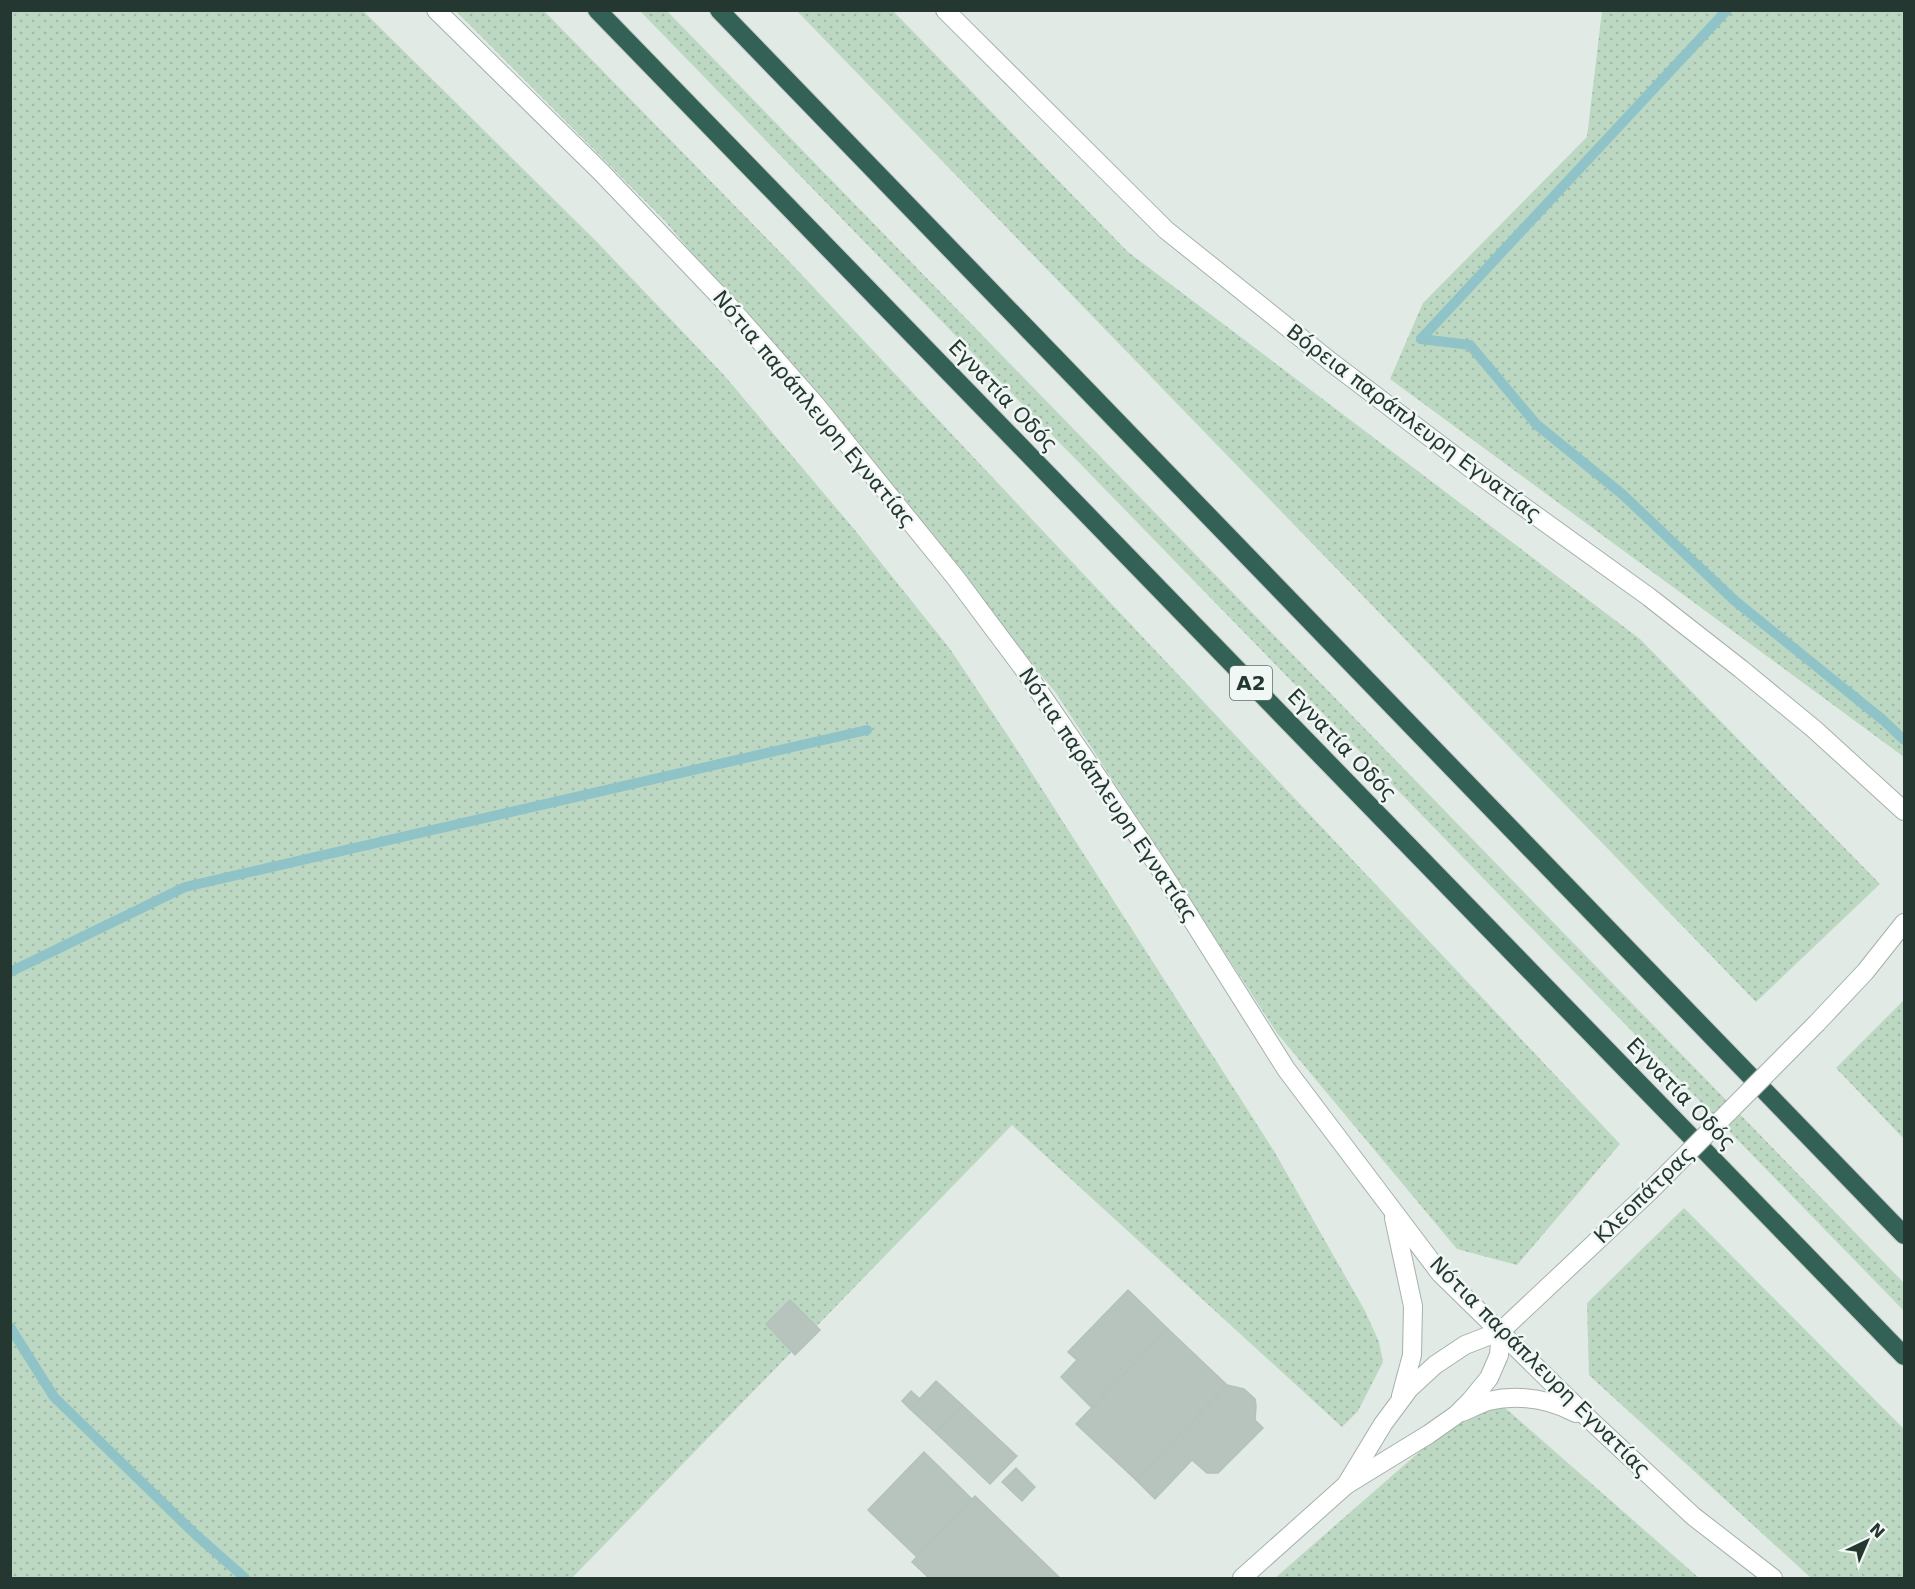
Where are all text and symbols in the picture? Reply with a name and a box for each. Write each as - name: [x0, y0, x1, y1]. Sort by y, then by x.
- street label: Νότια παράπλευρη Εγνατίας: [708, 286, 920, 532]
- street label: Βόρεια παράπλευρη Εγνατίας: [1282, 319, 1546, 527]
- street label: Εγνατία Οδός: [944, 335, 1062, 457]
- street label: Νότια παράπλευρη Εγνατίας: [1014, 663, 1202, 927]
- road number: Α2: [1230, 666, 1272, 700]
- street label: Εγνατία Οδός: [1283, 684, 1401, 806]
- street label: Εγνατία Οδός: [1622, 1033, 1740, 1155]
- street label: Κλεοπάτρας: [1589, 1142, 1699, 1248]
- street label: Νότια παράπλευρη Εγνατίας: [1425, 1252, 1655, 1482]
- north arrow: [1837, 1511, 1897, 1571]
- text: N: [1866, 1519, 1888, 1542]

